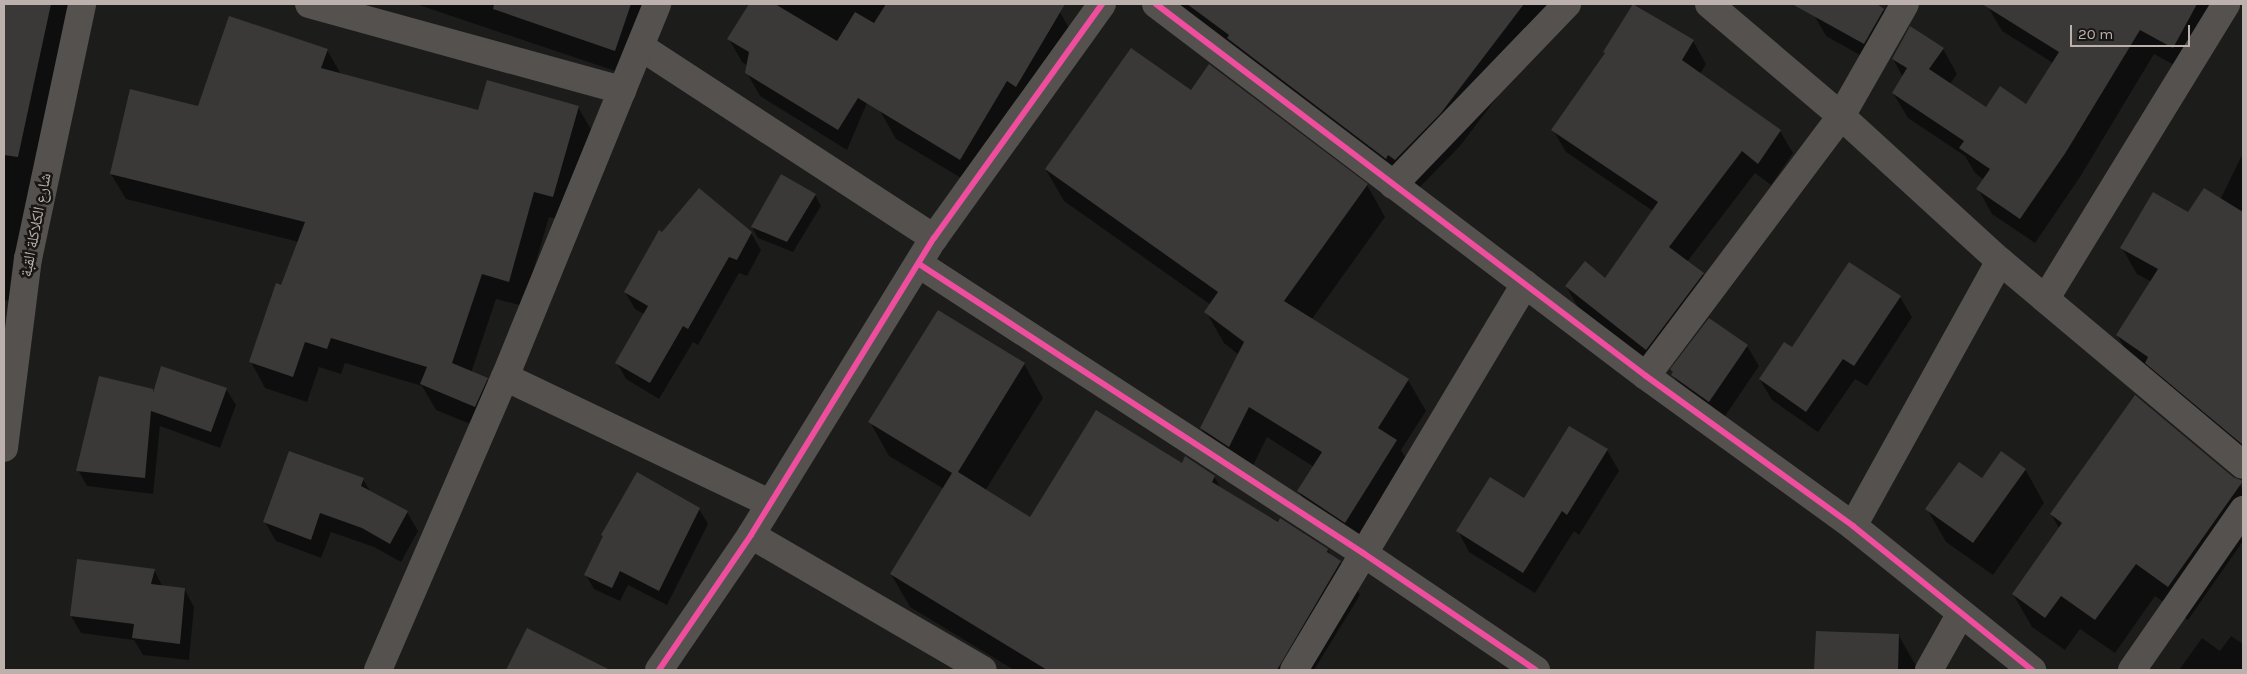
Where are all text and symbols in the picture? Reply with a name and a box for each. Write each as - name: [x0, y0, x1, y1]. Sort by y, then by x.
- scale bar: [2072, 15, 2192, 47]
- text: 20 m: [2078, 25, 2113, 43]
- street label: شارع الكلاكلة القبة: [17, 171, 55, 279]

